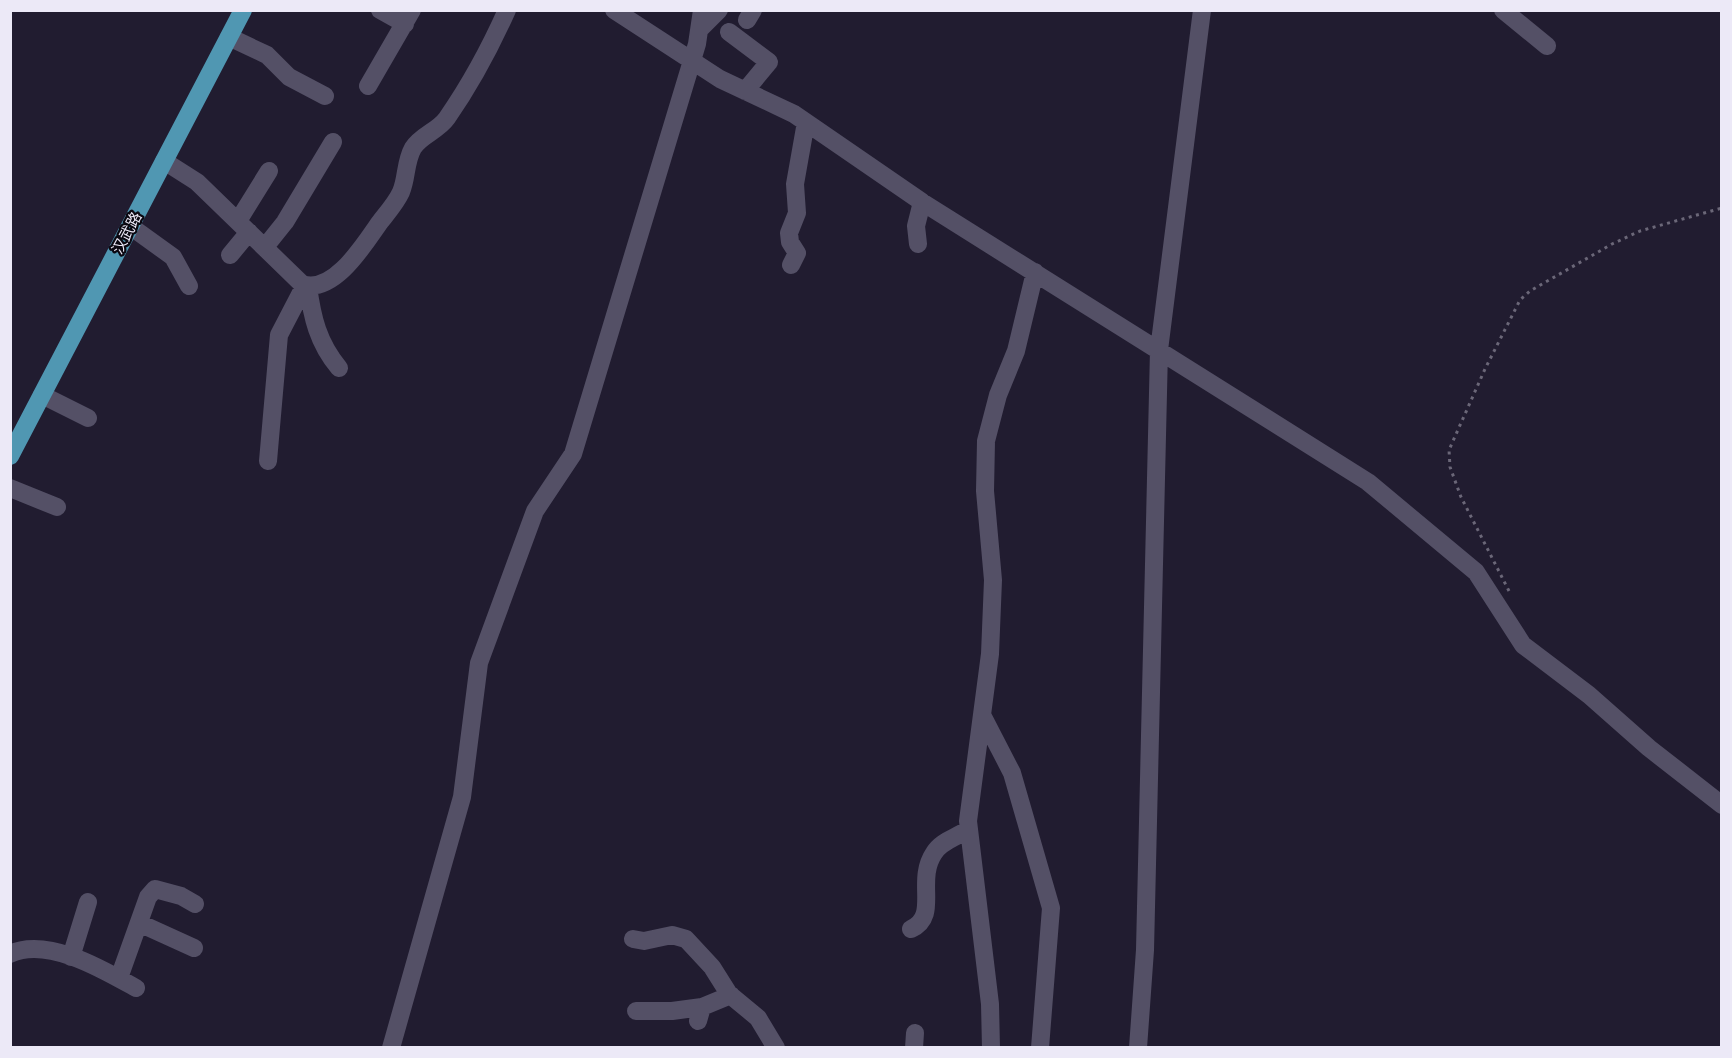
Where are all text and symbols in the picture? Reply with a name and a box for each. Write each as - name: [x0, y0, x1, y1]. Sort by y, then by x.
- street label: 汉武路: [108, 208, 145, 257]

